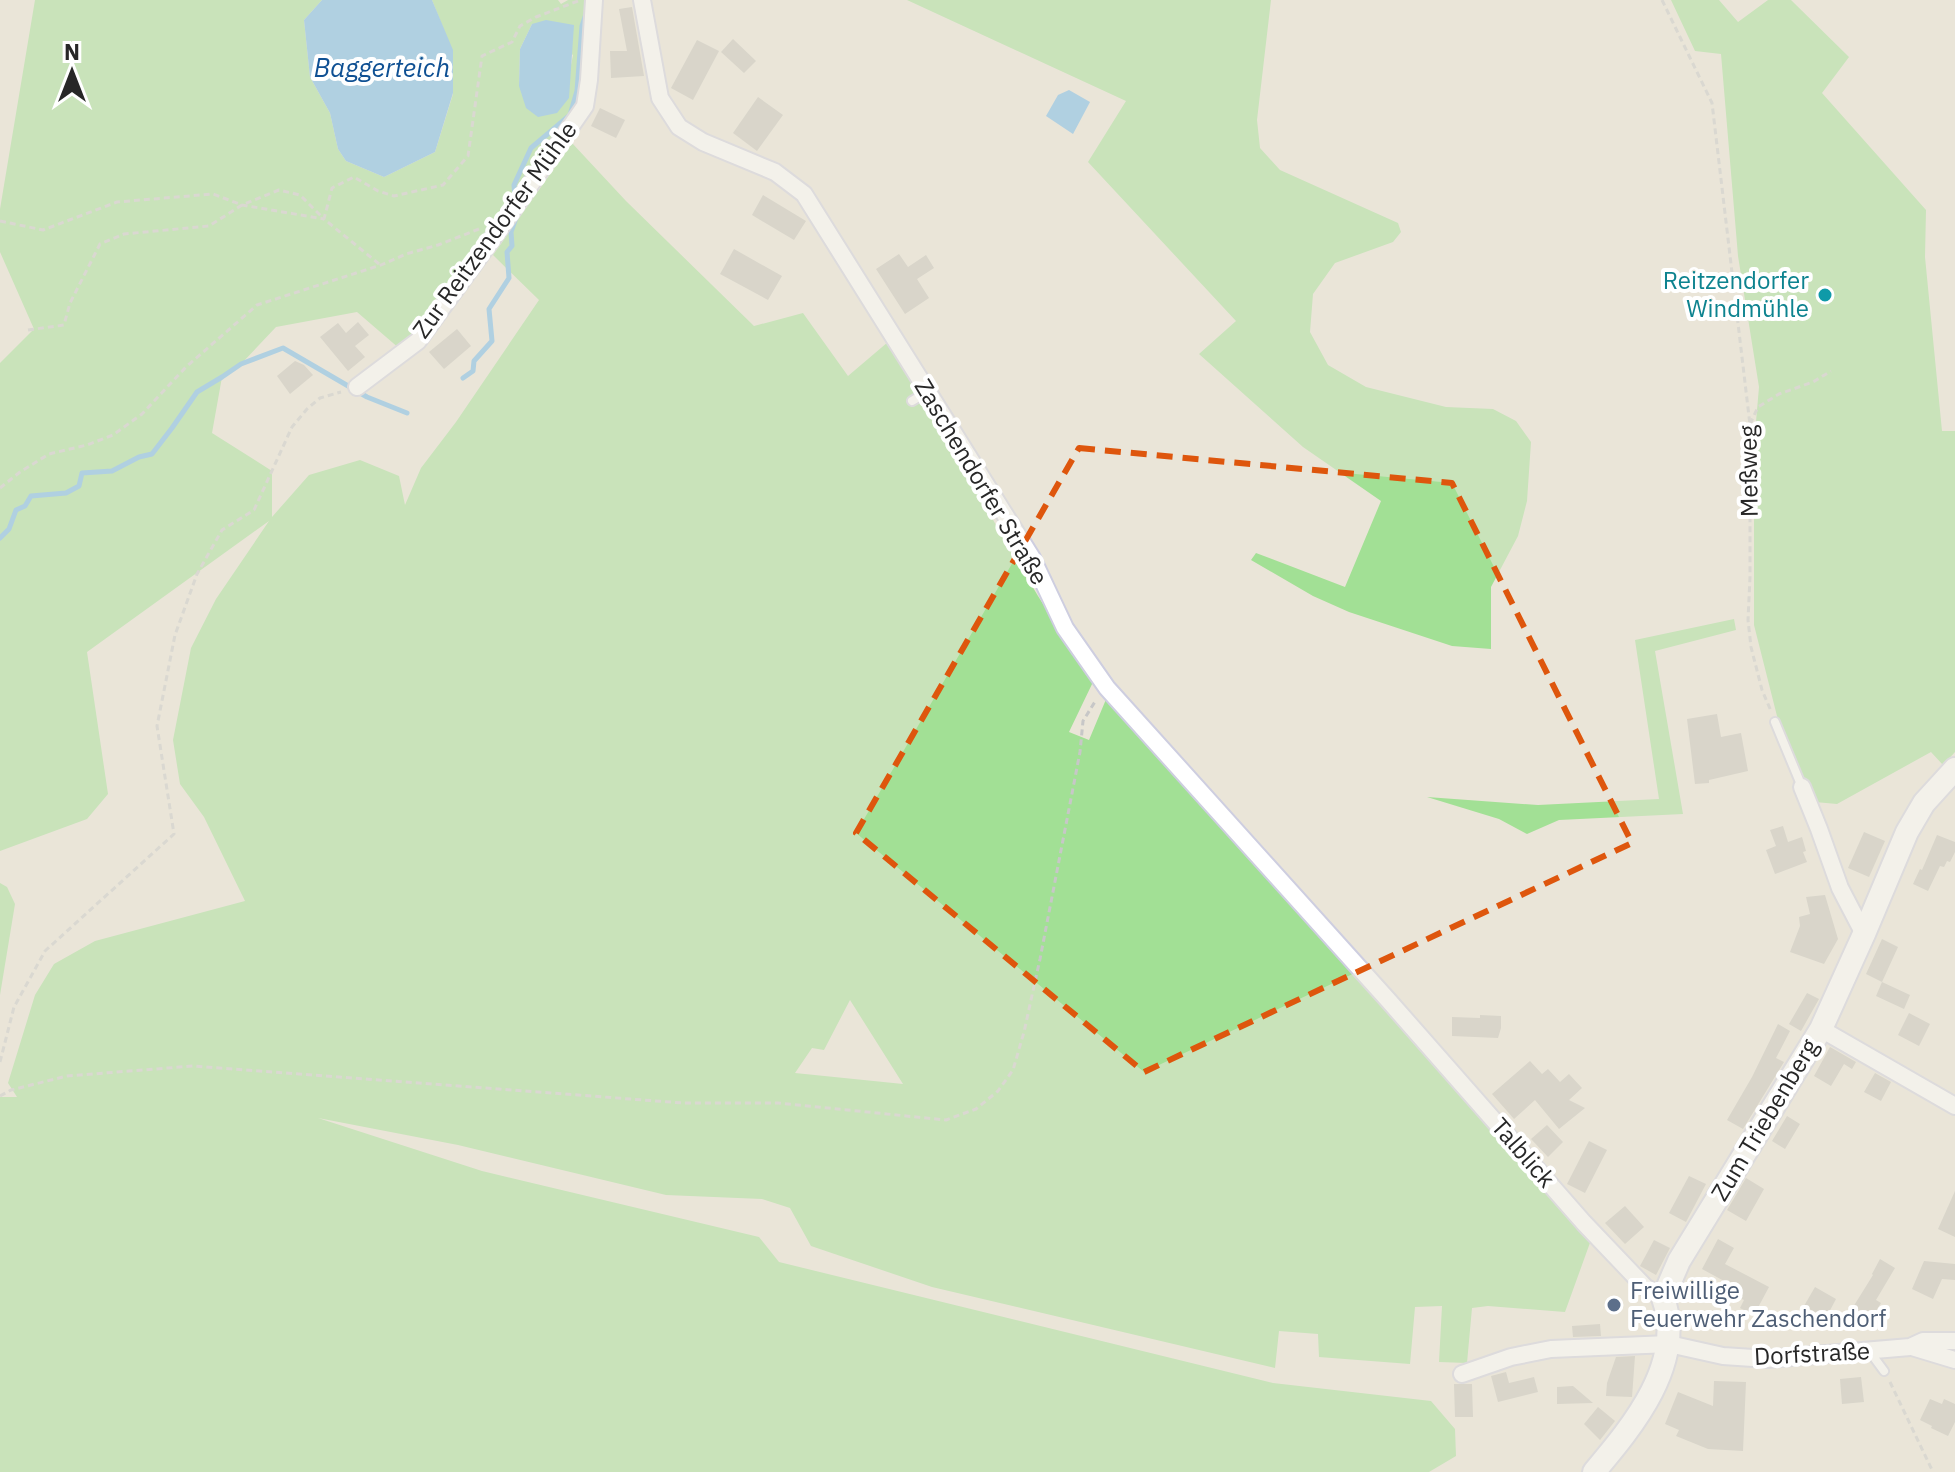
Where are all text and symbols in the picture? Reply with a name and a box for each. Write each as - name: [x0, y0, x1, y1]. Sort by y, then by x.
- north arrow: [32, 32, 112, 112]
- text: N: [64, 37, 80, 66]
- water label: Baggerteich: [314, 50, 450, 84]
- street label: Zur Reitzendorfer Mühle: [405, 115, 584, 344]
- place label: Reitzendorfer Windmühle: [1663, 264, 1809, 324]
- marker: Reitzendorfer Windmühle: [1816, 286, 1834, 304]
- street label: Zaschendorfer Straße: [908, 373, 1056, 590]
- street label: Meßweg: [1731, 424, 1765, 517]
- street label: Zum Triebenberg: [1703, 1032, 1825, 1206]
- street label: Talblick: [1485, 1111, 1563, 1194]
- place label: Freiwillige Feuerwehr Zaschendorf: [1630, 1274, 1887, 1334]
- marker: Freiwillige Feuerwehr Zaschendorf: [1605, 1296, 1623, 1314]
- street label: Dorfstraße: [1753, 1334, 1871, 1372]

